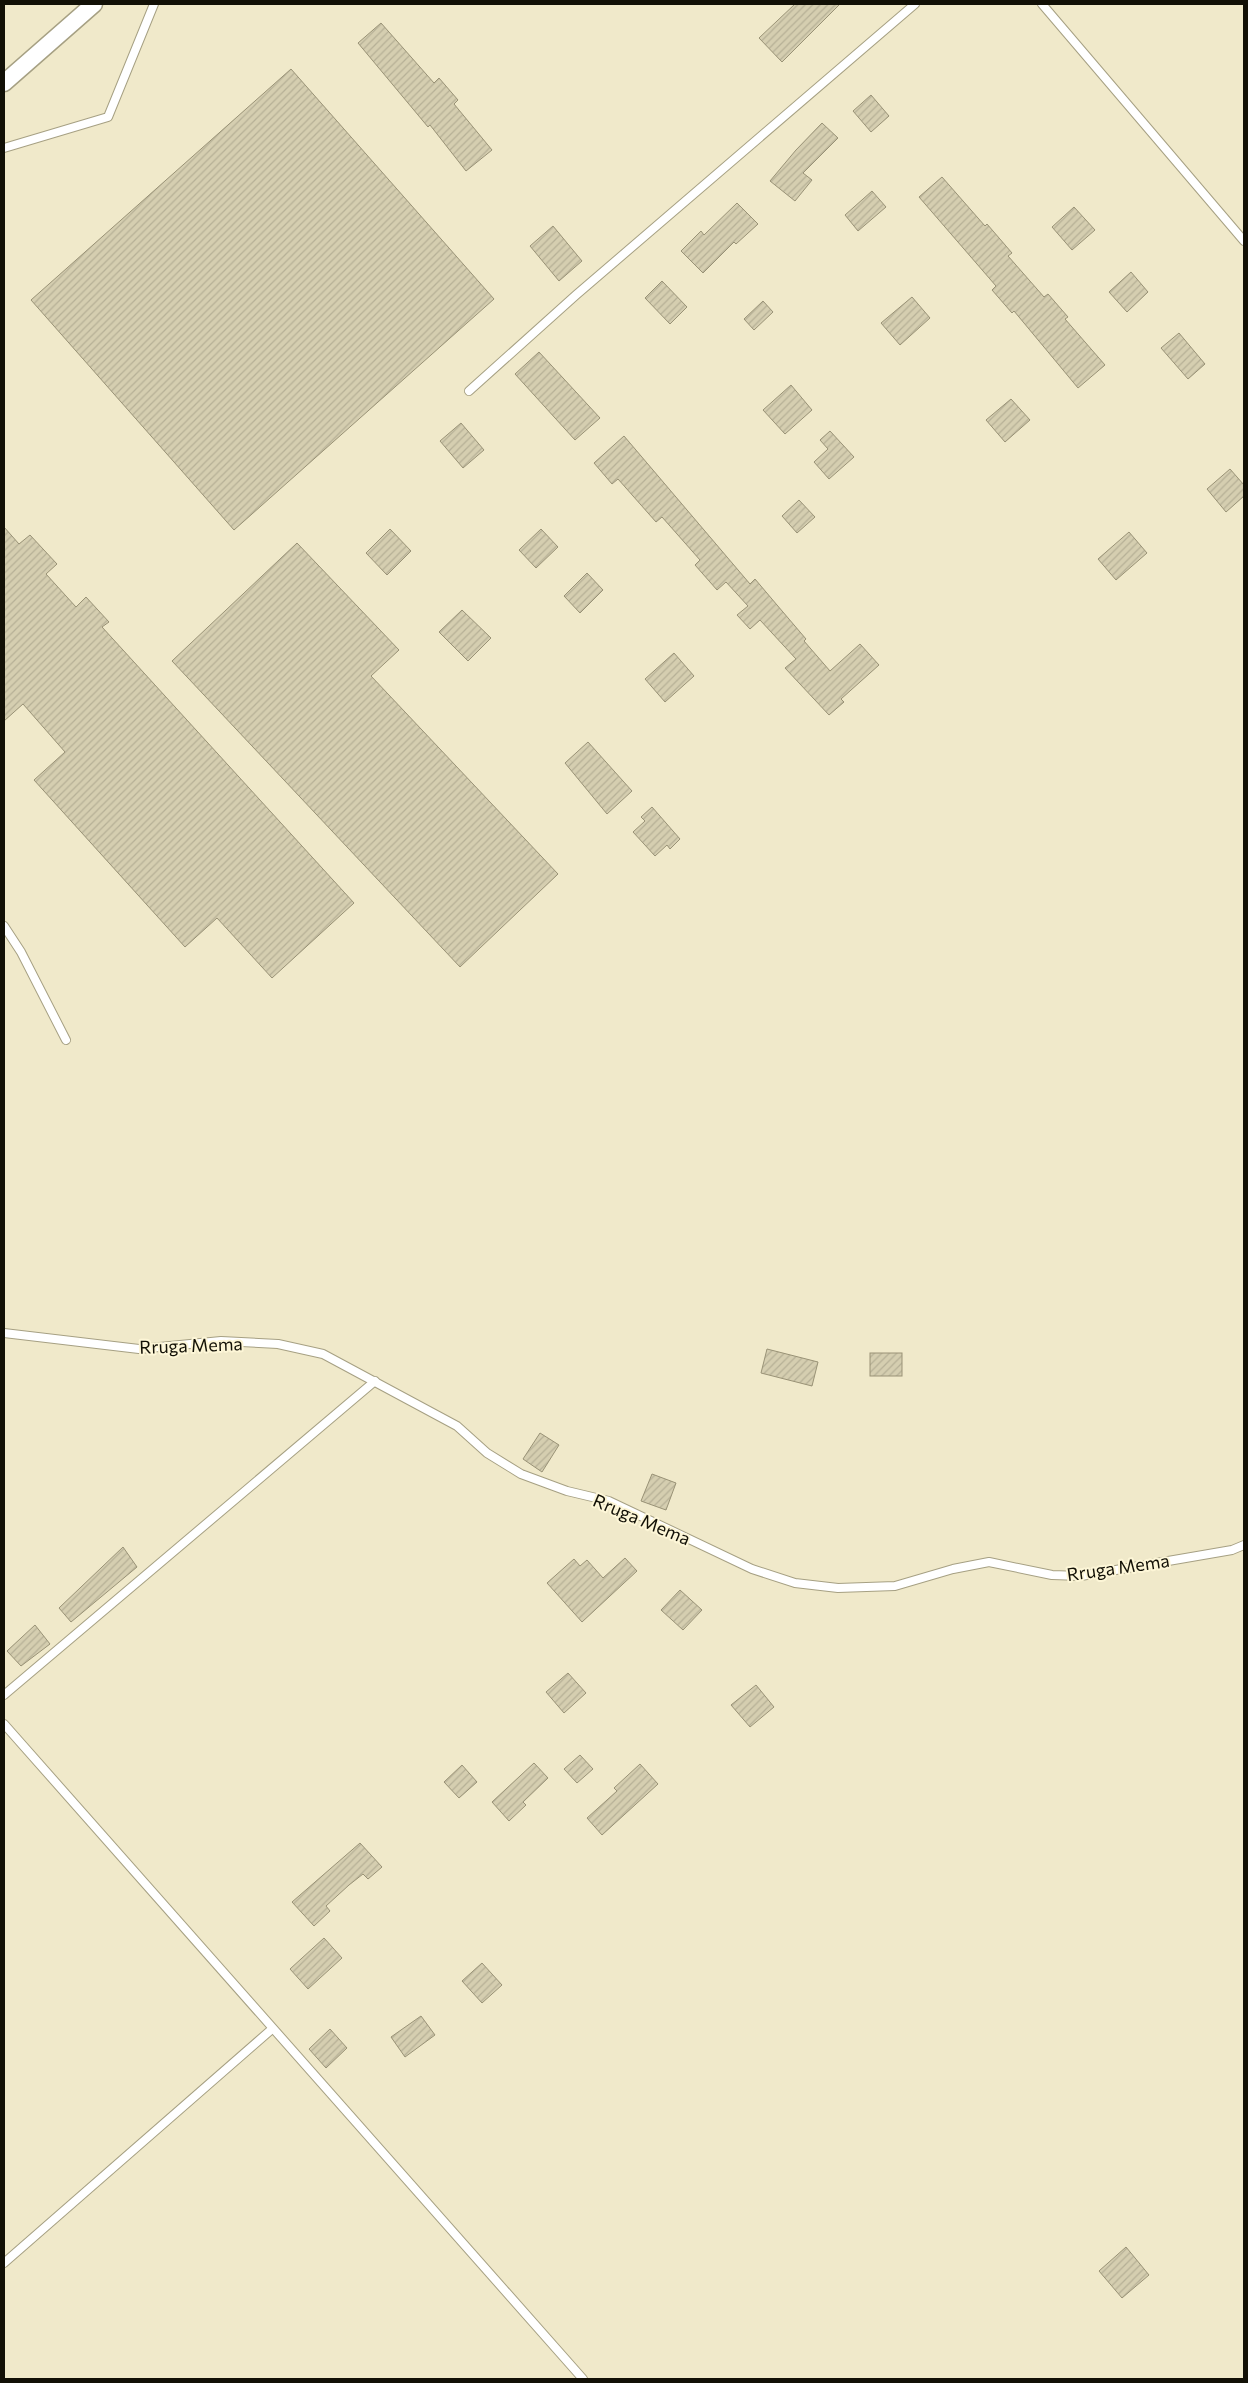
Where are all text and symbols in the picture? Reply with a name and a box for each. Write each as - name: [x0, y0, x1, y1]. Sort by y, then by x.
- street label: Rruga Mema: [139, 1332, 243, 1358]
- street label: Rruga Mema: [590, 1489, 694, 1549]
- street label: Rruga Mema: [1065, 1549, 1171, 1585]

